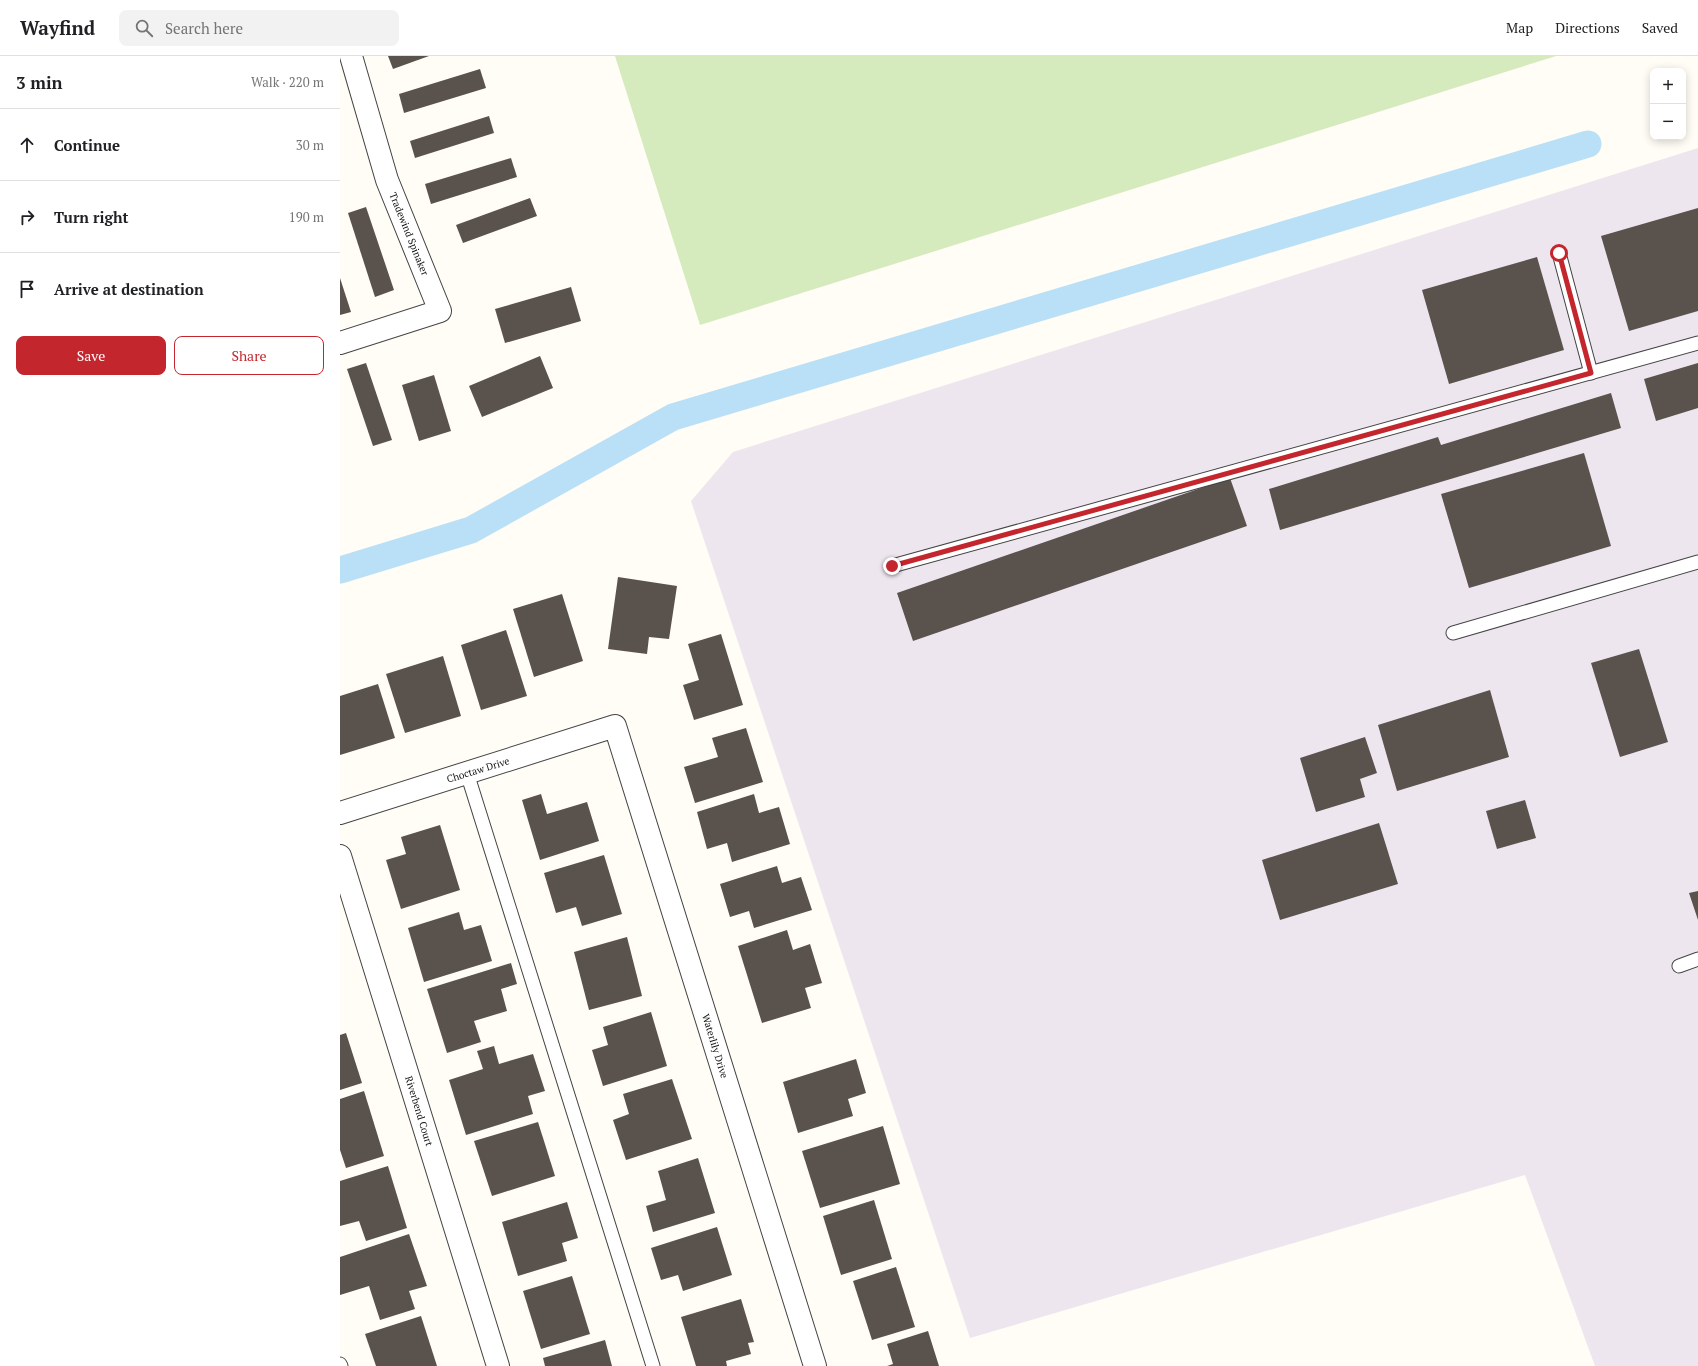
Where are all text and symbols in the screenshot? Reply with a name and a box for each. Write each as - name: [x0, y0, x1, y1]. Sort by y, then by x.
- search box: [119, 10, 399, 46]
- text: Wayfind: [20, 15, 95, 40]
- icon: search: [133, 17, 155, 39]
- text: Search here: [165, 18, 243, 38]
- text: Map: [1506, 18, 1533, 37]
- text: Directions: [1555, 18, 1620, 37]
- text: Saved: [1642, 18, 1678, 37]
- map controls: [1650, 68, 1686, 140]
- button: +: [1650, 68, 1686, 104]
- text: 3 min: [16, 71, 63, 94]
- text: Walk · 220 m: [251, 73, 324, 91]
- button: −: [1650, 104, 1686, 140]
- icon: ahead: [16, 134, 38, 156]
- text: Continue: [54, 135, 120, 155]
- text: 30 m: [296, 136, 324, 154]
- street label: Tradewind Spinaker: [386, 191, 432, 278]
- icon: right: [16, 206, 38, 228]
- text: Turn right: [54, 207, 129, 227]
- text: 190 m: [289, 208, 324, 226]
- route start: [1550, 244, 1568, 262]
- icon: arrive: [16, 278, 38, 300]
- text: Arrive at destination: [54, 279, 204, 299]
- button: Save: [16, 336, 166, 375]
- button: Share: [174, 336, 324, 375]
- route end: [883, 557, 901, 575]
- street label: Choctaw Drive: [445, 754, 511, 786]
- street label: Waterlily Drive: [699, 1012, 731, 1080]
- street label: Riverbend Court: [402, 1074, 436, 1148]

